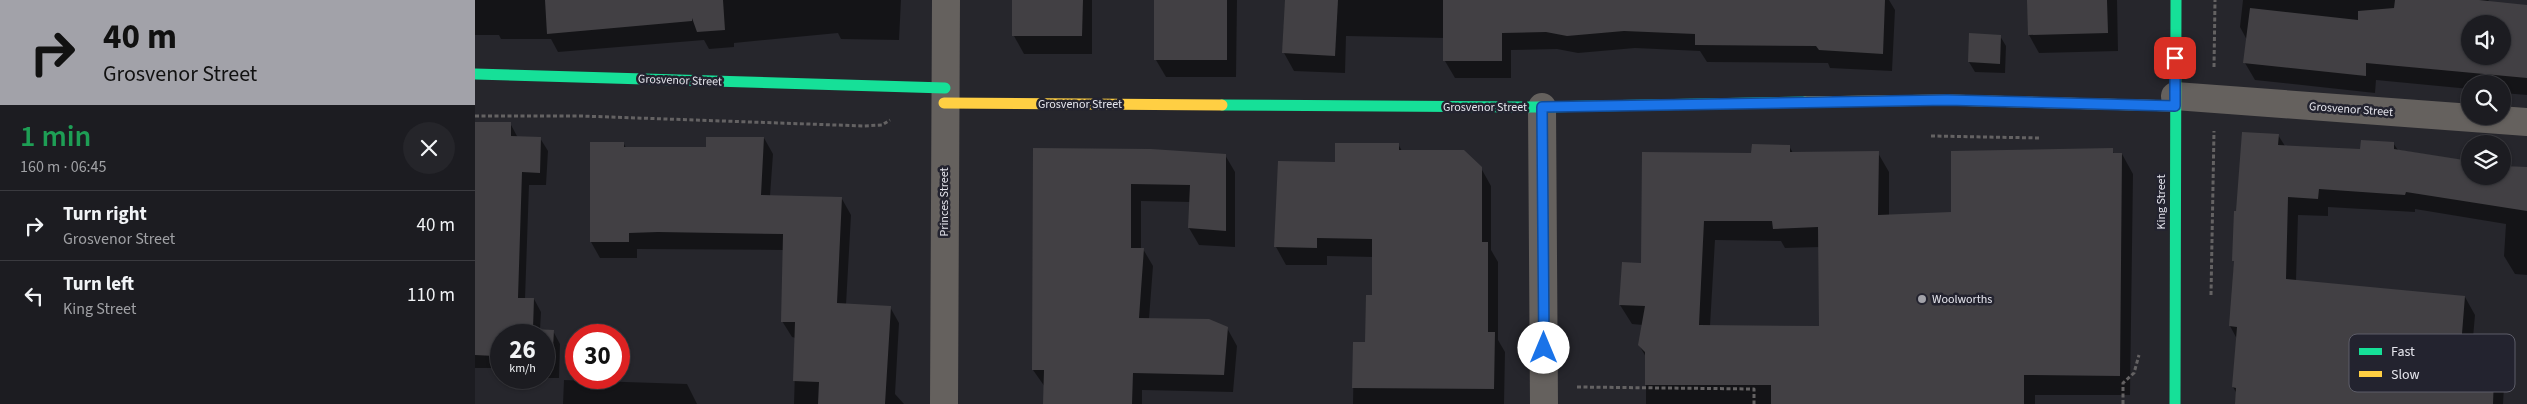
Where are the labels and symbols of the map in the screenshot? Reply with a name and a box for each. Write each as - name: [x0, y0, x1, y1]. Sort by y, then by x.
- pin: [2154, 37, 2196, 79]
- street label: Grosvenor Street: [638, 71, 722, 90]
- street label: Grosvenor Street: [1038, 96, 1122, 113]
- street label: Grosvenor Street: [2308, 98, 2394, 121]
- street label: Grosvenor Street: [1443, 99, 1527, 116]
- street label: Princes Street: [936, 167, 953, 237]
- street label: King Street: [2153, 175, 2170, 229]
- place label: Woolworths: [1932, 291, 1992, 308]
- marker: Woolworths: [1916, 293, 1928, 305]
- position arrow: [1517, 321, 1569, 373]
- speed limit sign: 30: [565, 324, 630, 389]
- legend: [2349, 334, 2515, 392]
- text: Fast: [2391, 342, 2415, 362]
- text: Slow: [2391, 365, 2420, 385]

